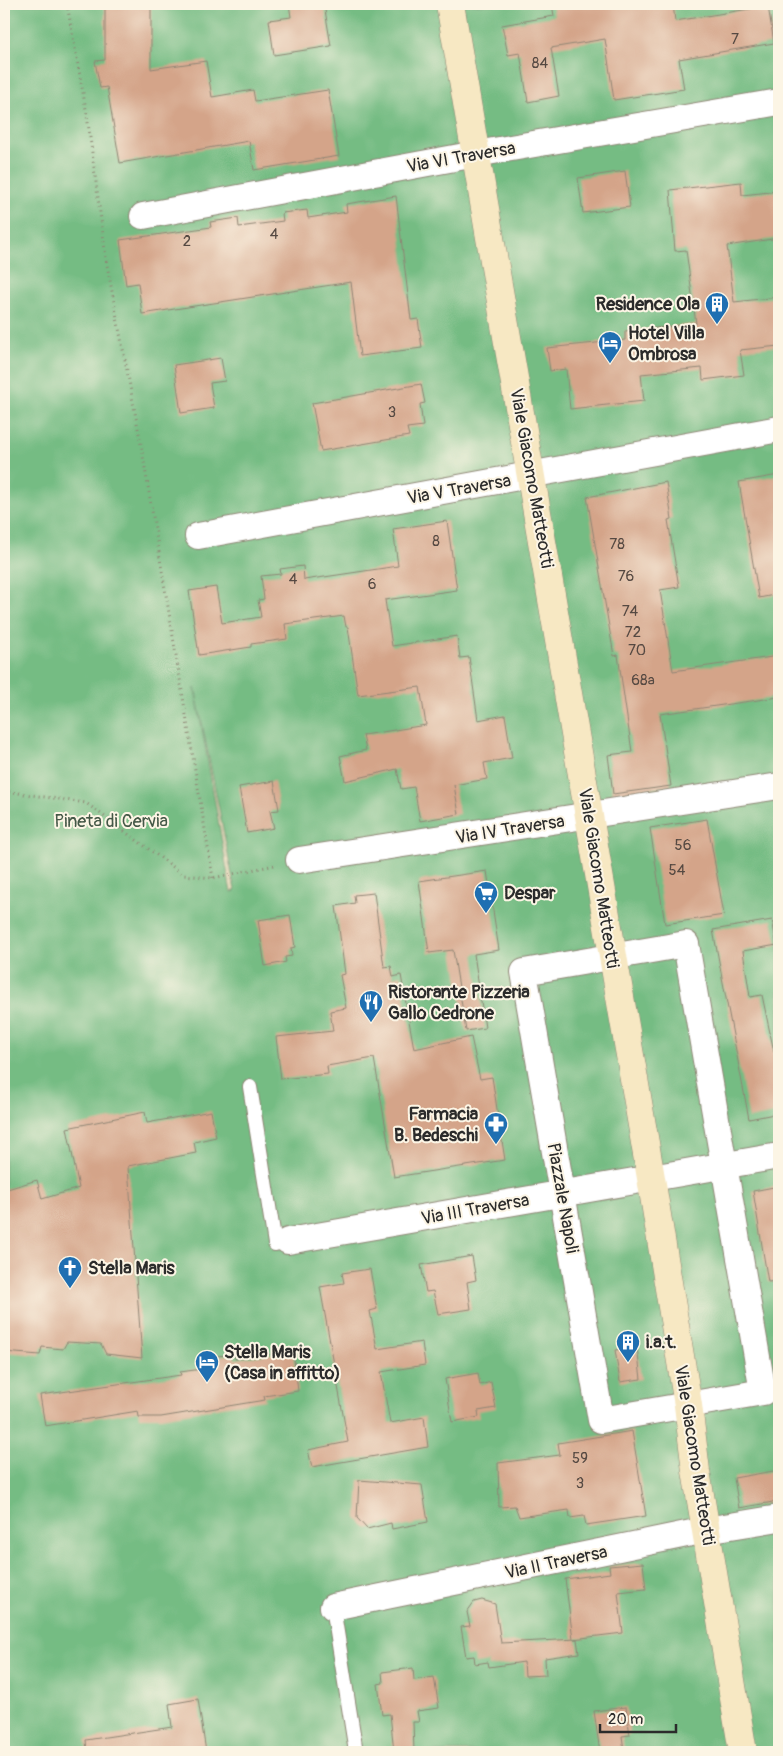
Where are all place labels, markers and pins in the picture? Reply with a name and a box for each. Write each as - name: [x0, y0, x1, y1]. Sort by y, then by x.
- building icon: Residence Ola: [704, 291, 730, 325]
- place label: Residence Ola: [596, 293, 701, 316]
- place label: Hotel Villa Ombrosa: [628, 322, 705, 366]
- hotel icon: Hotel Villa Ombrosa: [597, 330, 623, 364]
- supermarket icon: Despar: [473, 880, 499, 914]
- place label: Despar: [504, 882, 556, 905]
- place label: Ristorante Pizzeria Gallo Cedrone: [388, 981, 530, 1025]
- restaurant icon: Ristorante Pizzeria Gallo Cedrone: [358, 989, 384, 1023]
- place label: Farmacia B. Bedeschi: [394, 1103, 479, 1147]
- pharmacy icon: Farmacia B. Bedeschi: [483, 1111, 509, 1145]
- church icon: Stella Maris: [57, 1255, 83, 1289]
- place label: Stella Maris: [88, 1257, 175, 1280]
- building icon: i.a.t.: [615, 1329, 641, 1363]
- place label: i.a.t.: [646, 1331, 677, 1354]
- place label: Stella Maris (Casa in affitto): [224, 1341, 341, 1385]
- hotel icon: Stella Maris (Casa in affitto): [194, 1349, 220, 1383]

